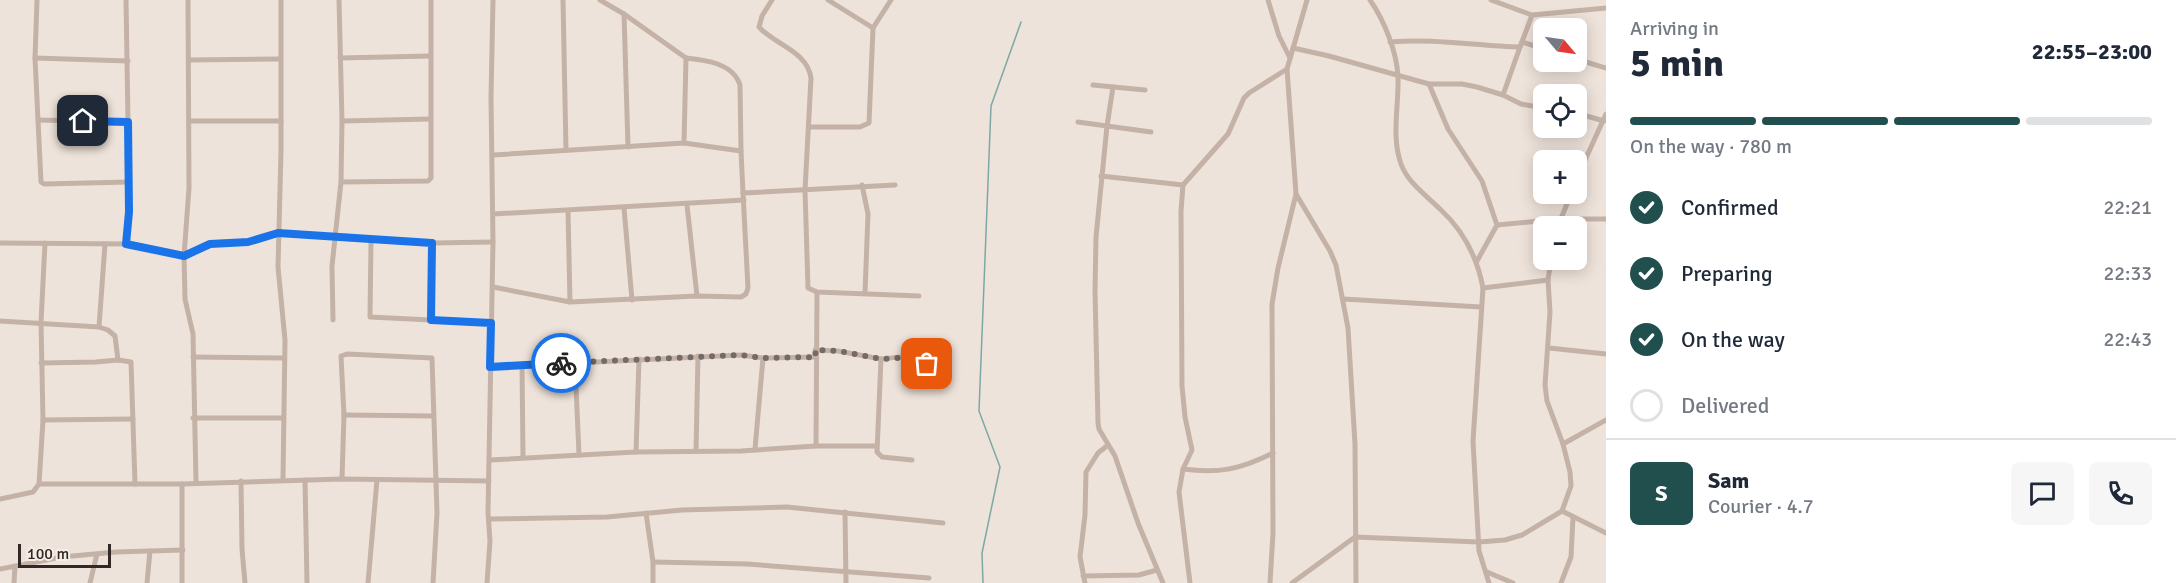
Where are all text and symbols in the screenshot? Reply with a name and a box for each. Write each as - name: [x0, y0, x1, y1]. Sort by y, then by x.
- text: Arriving in: [1630, 16, 1719, 41]
- north arrow: [1533, 18, 1587, 72]
- map controls: [1533, 18, 1587, 270]
- text: 22:55–23:00: [2032, 38, 2152, 65]
- text: 5 min: [1630, 39, 1724, 87]
- button: locate: [1533, 84, 1587, 138]
- pin: [57, 95, 108, 146]
- icon: home: [66, 104, 99, 137]
- text: On the way · 780 m: [1630, 134, 1792, 159]
- button: +: [1533, 150, 1587, 204]
- icon: check: [1630, 191, 1663, 224]
- text: Confirmed: [1681, 194, 1779, 221]
- text: 22:21: [2103, 195, 2152, 220]
- button: −: [1533, 216, 1587, 270]
- icon: check: [1630, 257, 1663, 290]
- text: Preparing: [1681, 260, 1773, 287]
- text: 22:33: [2103, 261, 2152, 286]
- icon: check: [1630, 323, 1663, 356]
- text: On the way: [1681, 326, 1785, 353]
- text: 22:43: [2103, 327, 2152, 352]
- courier: [531, 333, 591, 393]
- pin: [901, 338, 952, 389]
- icon: bike: [545, 347, 578, 380]
- icon: bag: [910, 347, 943, 380]
- text: Delivered: [1681, 392, 1769, 419]
- button: chat: [2011, 462, 2074, 525]
- button: phone: [2089, 462, 2152, 525]
- text: Sam: [1708, 467, 1749, 494]
- text: S: [1655, 480, 1668, 507]
- text: Courier · 4.7: [1708, 494, 1814, 519]
- scale bar: [18, 541, 111, 568]
- text: 100 m: [27, 544, 69, 564]

